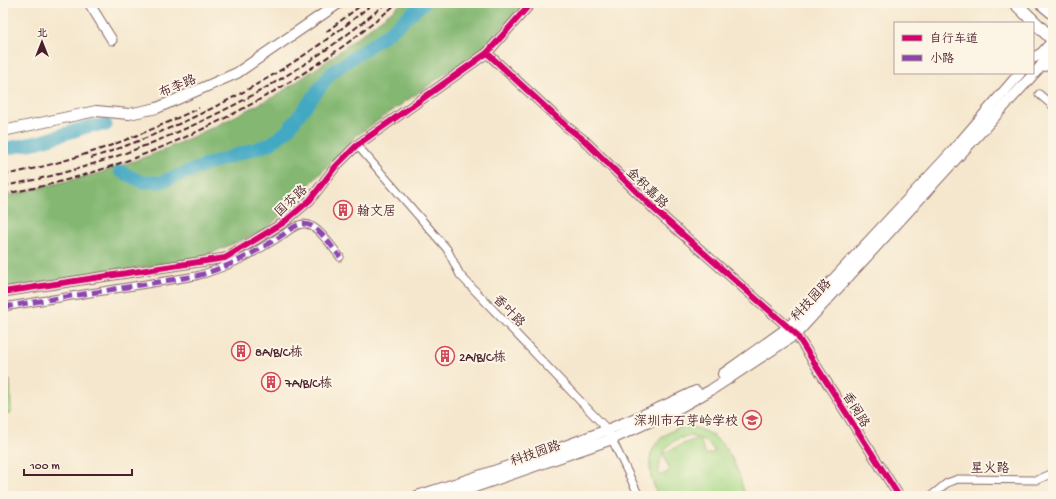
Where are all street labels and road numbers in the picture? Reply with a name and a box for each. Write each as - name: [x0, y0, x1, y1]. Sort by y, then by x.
- street label: 布李路: [157, 72, 199, 102]
- street label: 金积嘉路: [622, 165, 671, 212]
- street label: 国芬路: [272, 182, 311, 221]
- street label: 科技园路: [788, 276, 835, 325]
- street label: 香叶路: [489, 292, 528, 331]
- street label: 香阅路: [838, 389, 872, 431]
- street label: 科技园路: [508, 438, 563, 470]
- street label: 星火路: [970, 461, 1010, 477]

